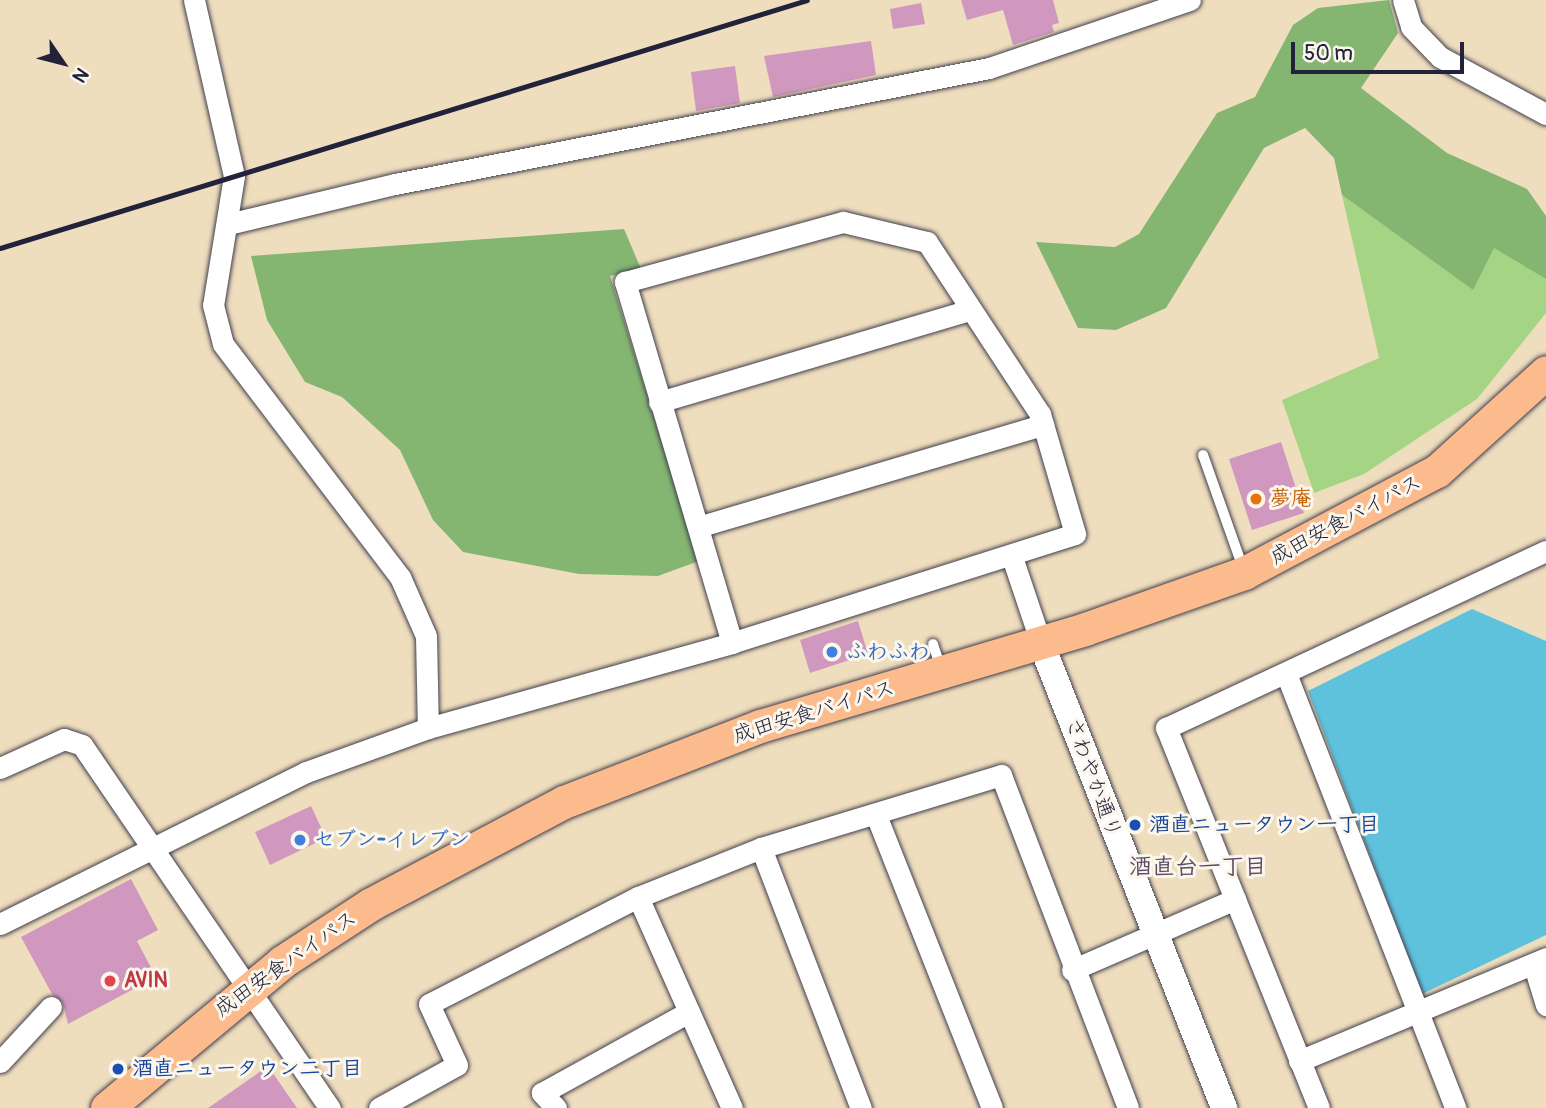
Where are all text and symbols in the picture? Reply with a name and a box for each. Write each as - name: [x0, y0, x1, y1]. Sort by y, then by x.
- north arrow: [28, 28, 98, 98]
- scale bar: [1294, 28, 1467, 72]
- text: 50 m: [1304, 40, 1353, 67]
- text: N: [67, 63, 94, 87]
- street label: 成田安食バイパス: [1266, 469, 1426, 571]
- place label: 夢庵: [1270, 486, 1312, 512]
- marker: 夢庵: [1248, 491, 1264, 507]
- place label: ふわふわ: [846, 639, 930, 665]
- marker: ふわふわ: [824, 644, 840, 660]
- street label: 成田安食バイパス: [730, 675, 898, 749]
- street label: さわやか通り: [1060, 714, 1126, 842]
- place label: 酒直ニュータウン一丁目: [1149, 812, 1380, 838]
- marker: 酒直ニュータウン一丁目: [1127, 817, 1143, 833]
- place label: セブン-イレブン: [314, 827, 470, 853]
- marker: セブン-イレブン: [292, 832, 308, 848]
- district label: 酒直台一丁目: [1129, 853, 1267, 881]
- street label: 成田安食バイパス: [210, 905, 362, 1023]
- place label: AVIN: [124, 968, 168, 994]
- marker: AVIN: [102, 973, 118, 989]
- place label: 酒直ニュータウン二丁目: [132, 1056, 363, 1082]
- marker: 酒直ニュータウン二丁目: [110, 1061, 126, 1077]

